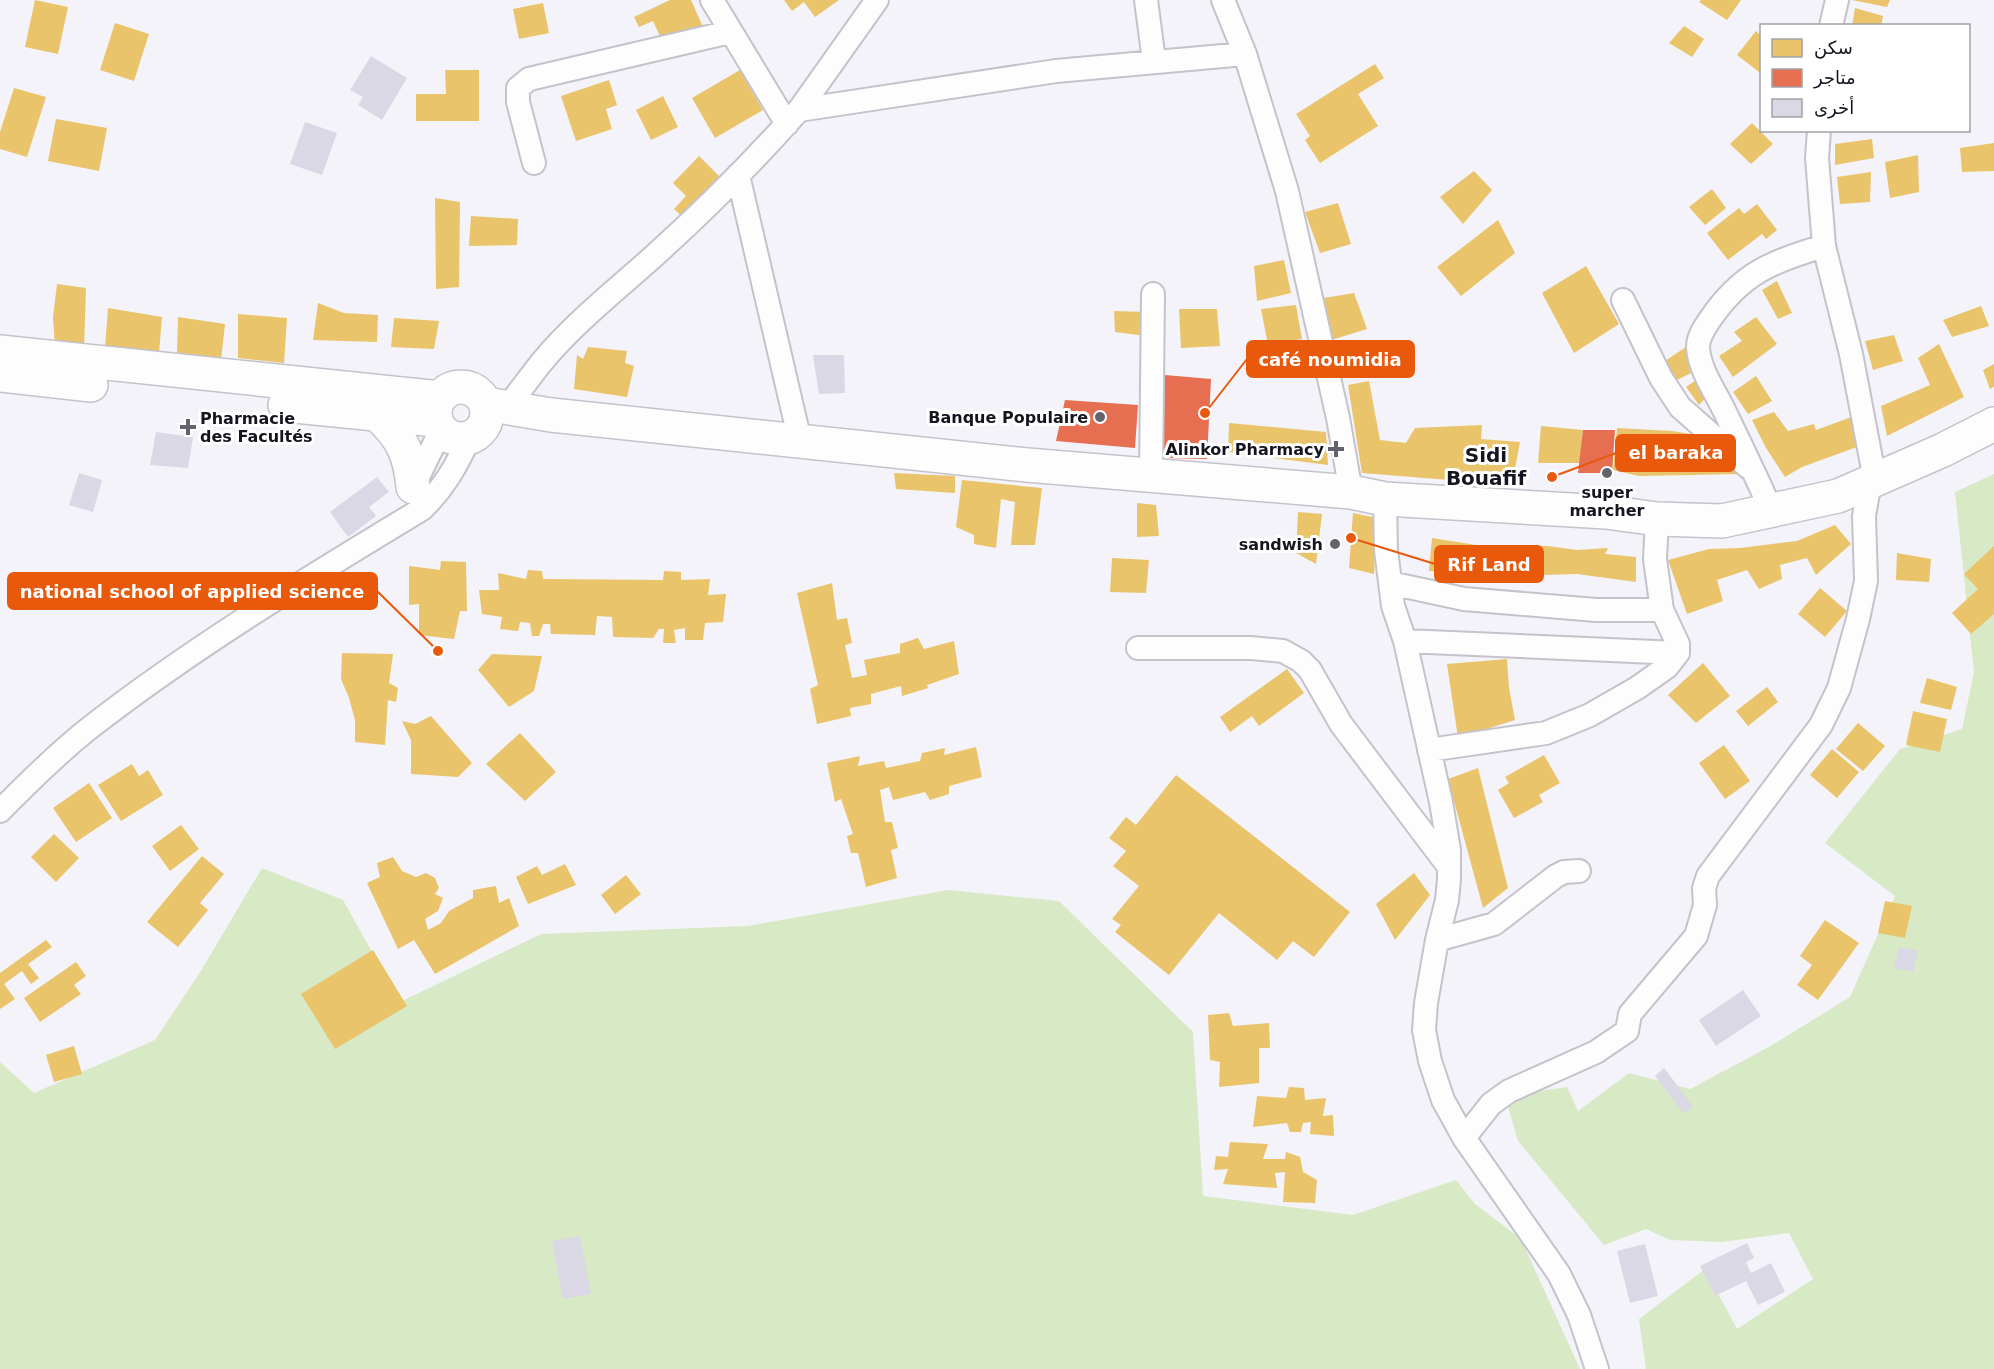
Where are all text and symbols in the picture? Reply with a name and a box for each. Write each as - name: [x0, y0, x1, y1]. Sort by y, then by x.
- legend: [1760, 24, 1970, 132]
- text: سكن: [1814, 37, 1853, 59]
- text: متاجر: [1813, 67, 1856, 89]
- text: أخرى: [1814, 96, 1854, 119]
- callout: café noumidia: [1247, 341, 1414, 377]
- text: café noumidia: [1258, 349, 1402, 370]
- place label: Banque Populaire: [928, 408, 1088, 427]
- place label: Pharmacie des Facultés: [200, 409, 313, 446]
- marker: Banque Populaire: [1093, 410, 1107, 424]
- marker: Pharmacie des Facultés: [181, 420, 195, 434]
- callout: el baraka: [1616, 435, 1735, 471]
- place label: Alinkor Pharmacy: [1165, 440, 1325, 459]
- marker: Alinkor Pharmacy: [1329, 442, 1343, 456]
- text: el baraka: [1629, 442, 1723, 463]
- district label: Sidi Bouafif: [1446, 443, 1526, 490]
- marker: super marcher: [1600, 466, 1614, 480]
- place label: super marcher: [1570, 483, 1645, 520]
- place label: sandwish: [1239, 535, 1323, 554]
- marker: sandwish: [1328, 537, 1342, 551]
- callout: Rif Land: [1435, 546, 1543, 582]
- text: Rif Land: [1447, 554, 1531, 575]
- callout: national school of applied science: [8, 573, 377, 609]
- text: national school of applied science: [20, 581, 364, 602]

